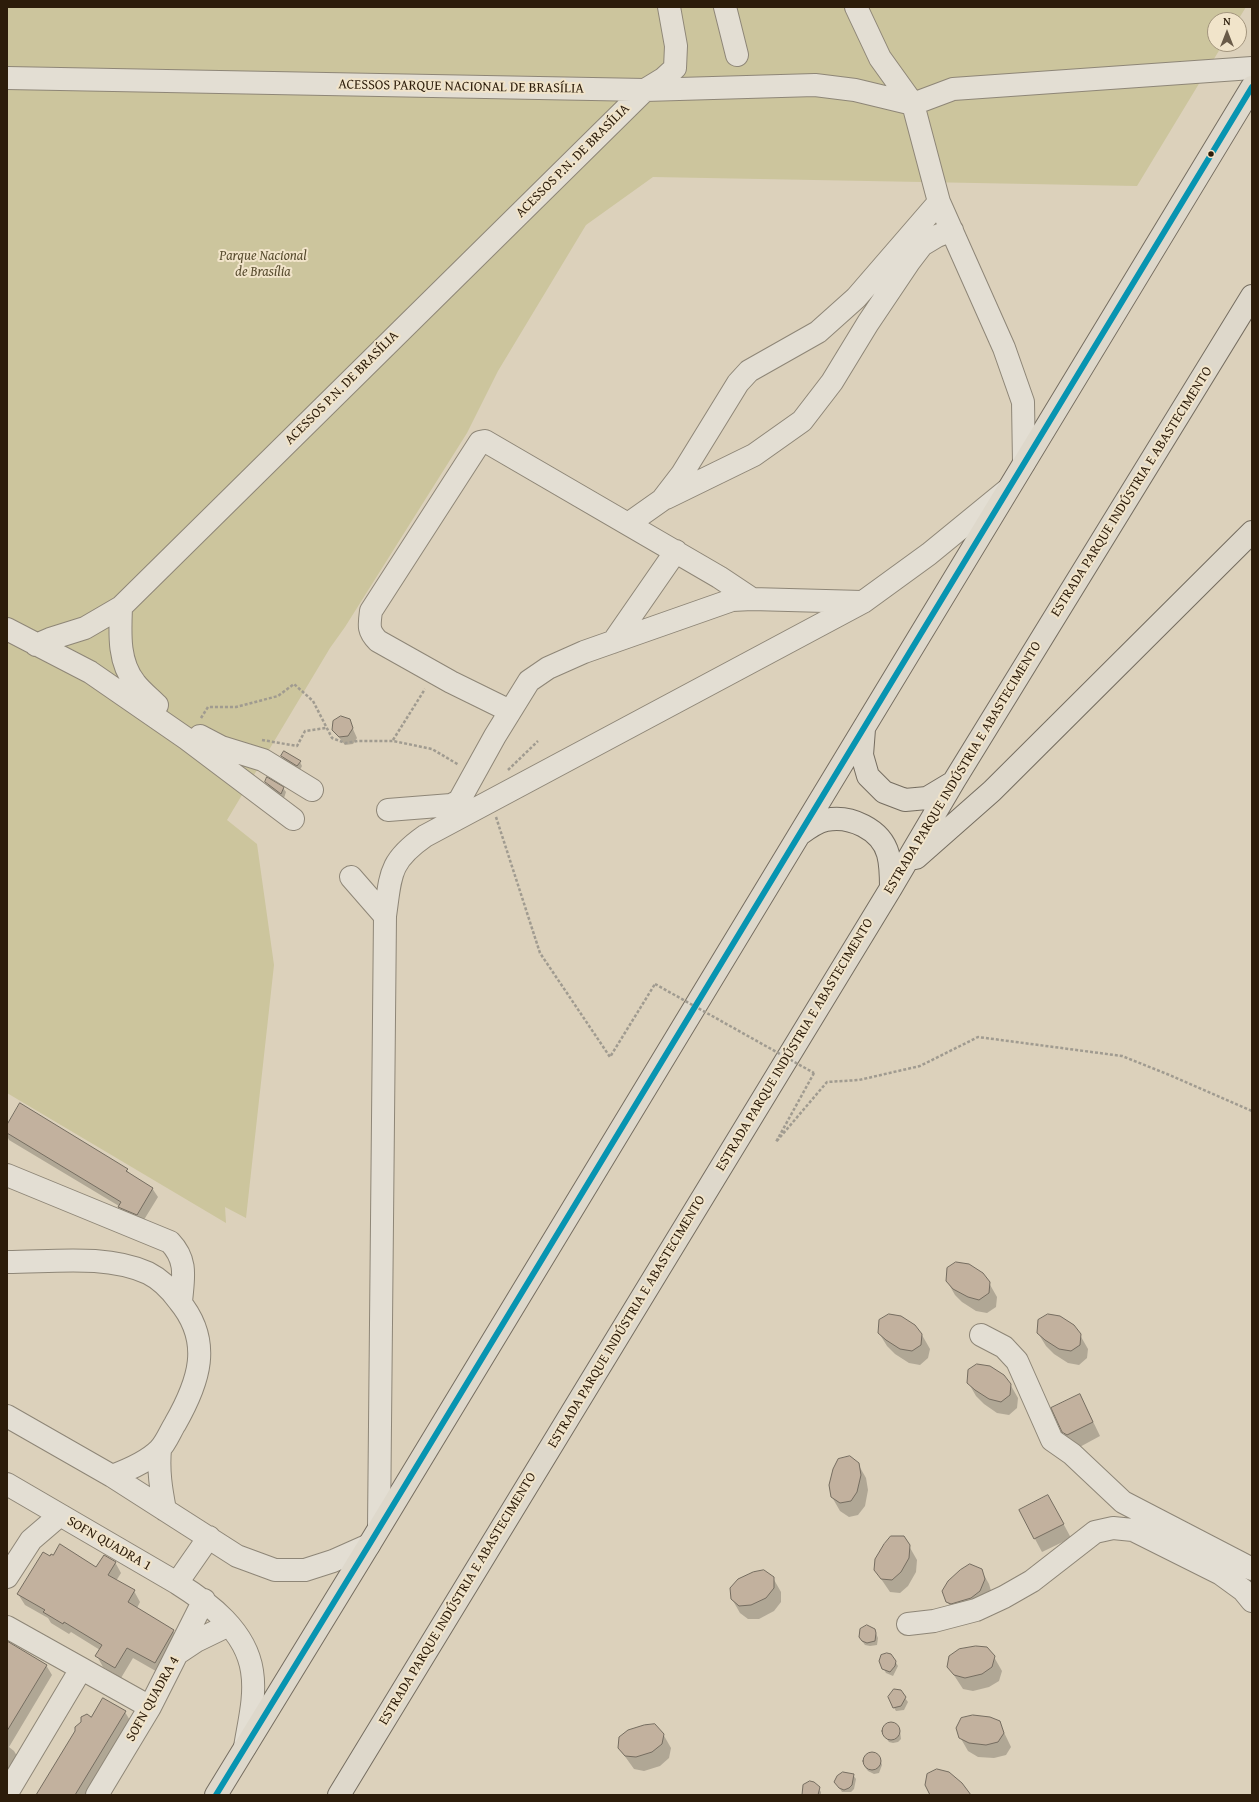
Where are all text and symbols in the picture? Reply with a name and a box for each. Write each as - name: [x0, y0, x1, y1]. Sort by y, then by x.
- north arrow: [1207, 12, 1247, 52]
- text: N: [1223, 13, 1231, 29]
- street label: ACESSOS PARQUE NACIONAL DE BRASÍLIA: [338, 76, 584, 98]
- street label: ACESSOS P.N. DE BRASÍLIA: [513, 101, 633, 221]
- unlabelled marker: [1206, 149, 1216, 159]
- park label: Parque Nacional de Brasília: [219, 248, 307, 280]
- street label: ACESSOS P.N. DE BRASÍLIA: [282, 328, 402, 448]
- street label: ESTRADA PARQUE INDÚSTRIA E ABASTECIMENTO: [1048, 364, 1216, 620]
- street label: ESTRADA PARQUE INDÚSTRIA E ABASTECIMENTO: [881, 639, 1045, 897]
- street label: ESTRADA PARQUE INDÚSTRIA E ABASTECIMENTO: [713, 916, 877, 1174]
- street label: ESTRADA PARQUE INDÚSTRIA E ABASTECIMENTO: [545, 1193, 709, 1451]
- street label: ESTRADA PARQUE INDÚSTRIA E ABASTECIMENTO: [376, 1470, 540, 1728]
- street label: SOFN QUADRA 1: [64, 1513, 154, 1575]
- street label: SOFN QUADRA 4: [123, 1653, 183, 1745]

